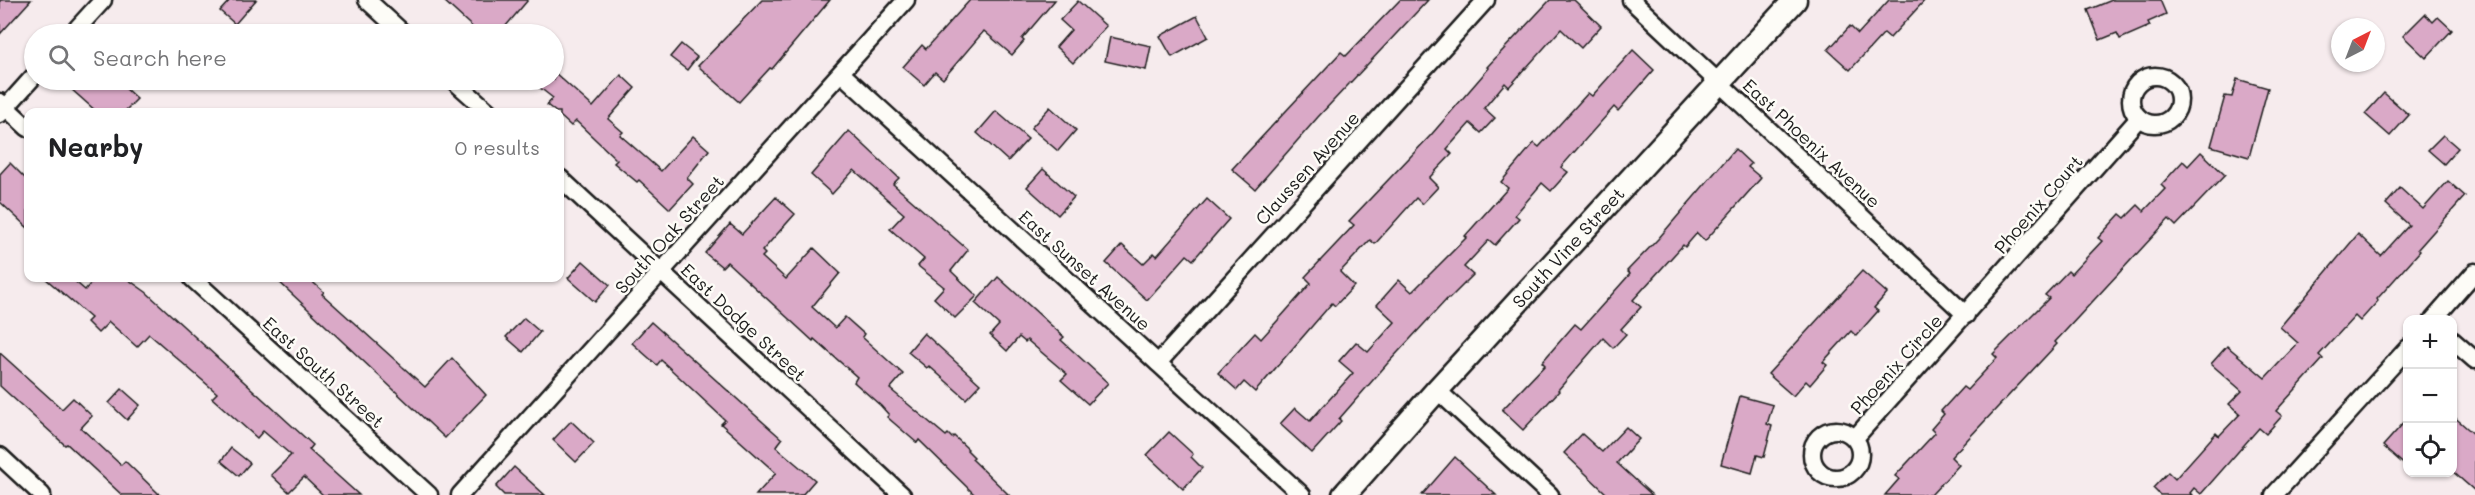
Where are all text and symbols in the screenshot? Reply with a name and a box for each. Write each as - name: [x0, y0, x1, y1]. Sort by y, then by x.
- north arrow: [2331, 18, 2385, 72]
- search box: [24, 24, 564, 90]
- icon: search: [45, 41, 78, 74]
- text: Search here: [93, 43, 227, 72]
- street label: East Phoenix Avenue: [1738, 73, 1886, 213]
- street label: Claussen Avenue: [1250, 106, 1364, 230]
- text: Nearby: [48, 130, 143, 164]
- text: 0 results: [455, 134, 540, 160]
- street label: Phoenix Court: [1988, 149, 2088, 259]
- street label: South Oak Street: [609, 169, 729, 299]
- street label: South Vine Street: [1506, 182, 1630, 313]
- street label: East Sunset Avenue: [1014, 204, 1156, 336]
- street label: East Dodge Street: [676, 258, 812, 386]
- street label: Phoenix Circle: [1845, 309, 1947, 419]
- street label: East South Street: [258, 311, 390, 433]
- map controls: [2403, 315, 2457, 477]
- button: +: [2403, 315, 2457, 369]
- button: −: [2403, 369, 2457, 423]
- button: locate: [2403, 423, 2457, 477]

